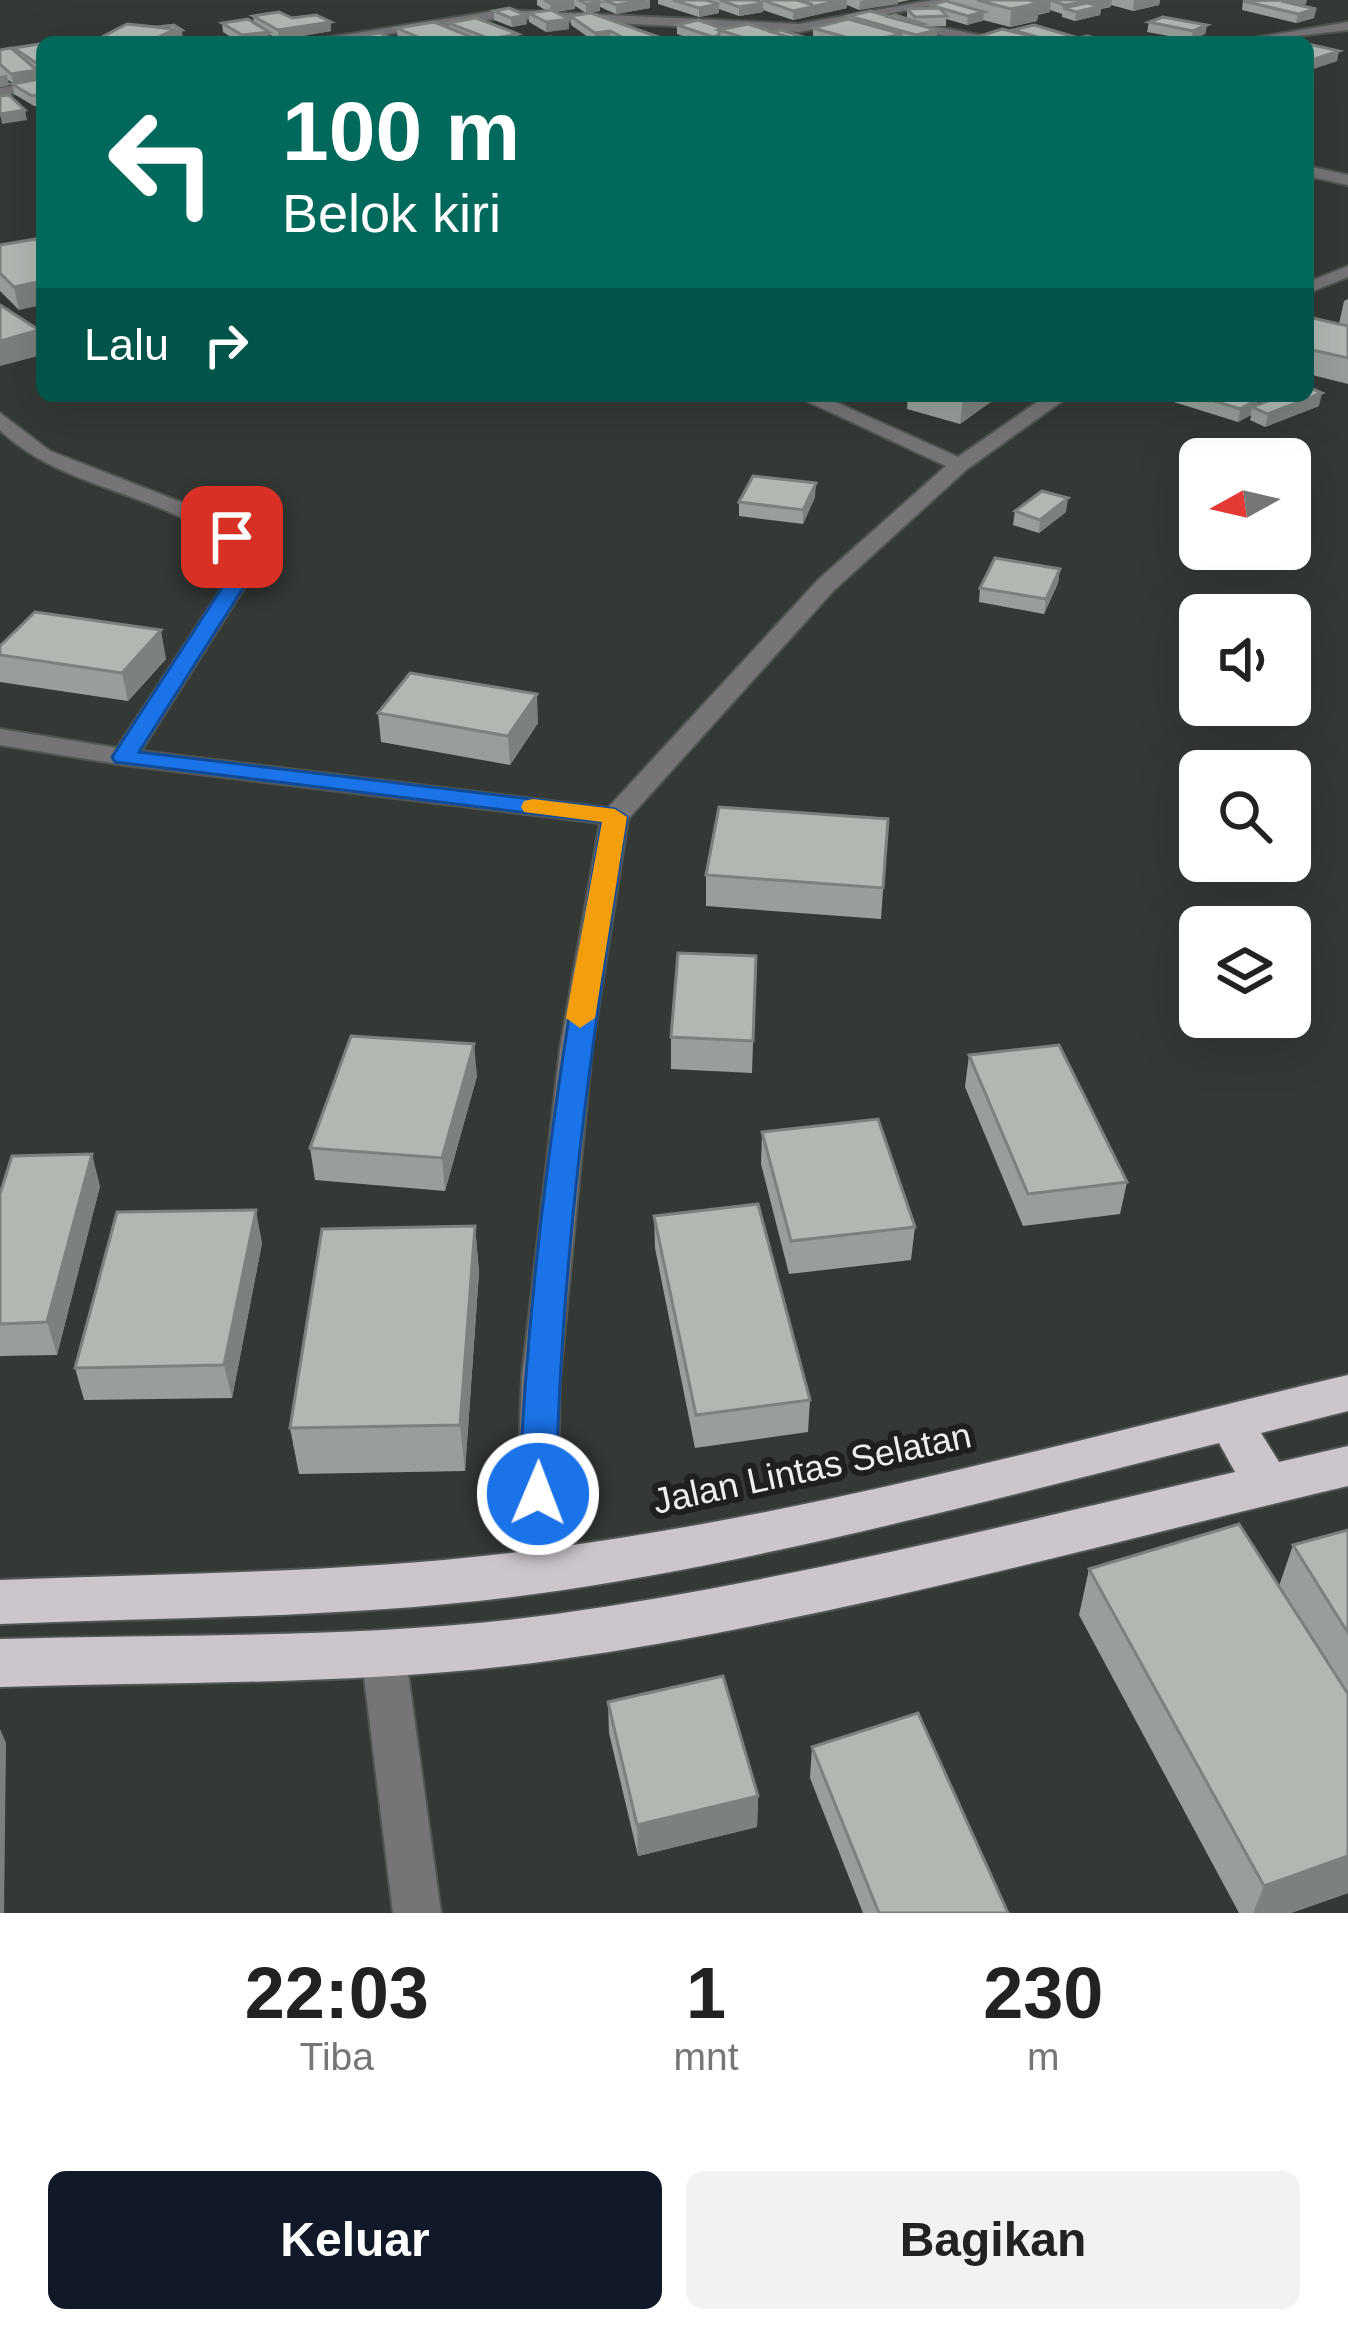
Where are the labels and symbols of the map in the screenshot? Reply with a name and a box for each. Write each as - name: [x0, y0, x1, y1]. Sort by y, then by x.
- north arrow: [1179, 438, 1311, 570]
- pin: [181, 486, 283, 588]
- street label: Jalan Lintas Selatan: [649, 1414, 975, 1522]
- position arrow: [475, 1431, 601, 1557]

